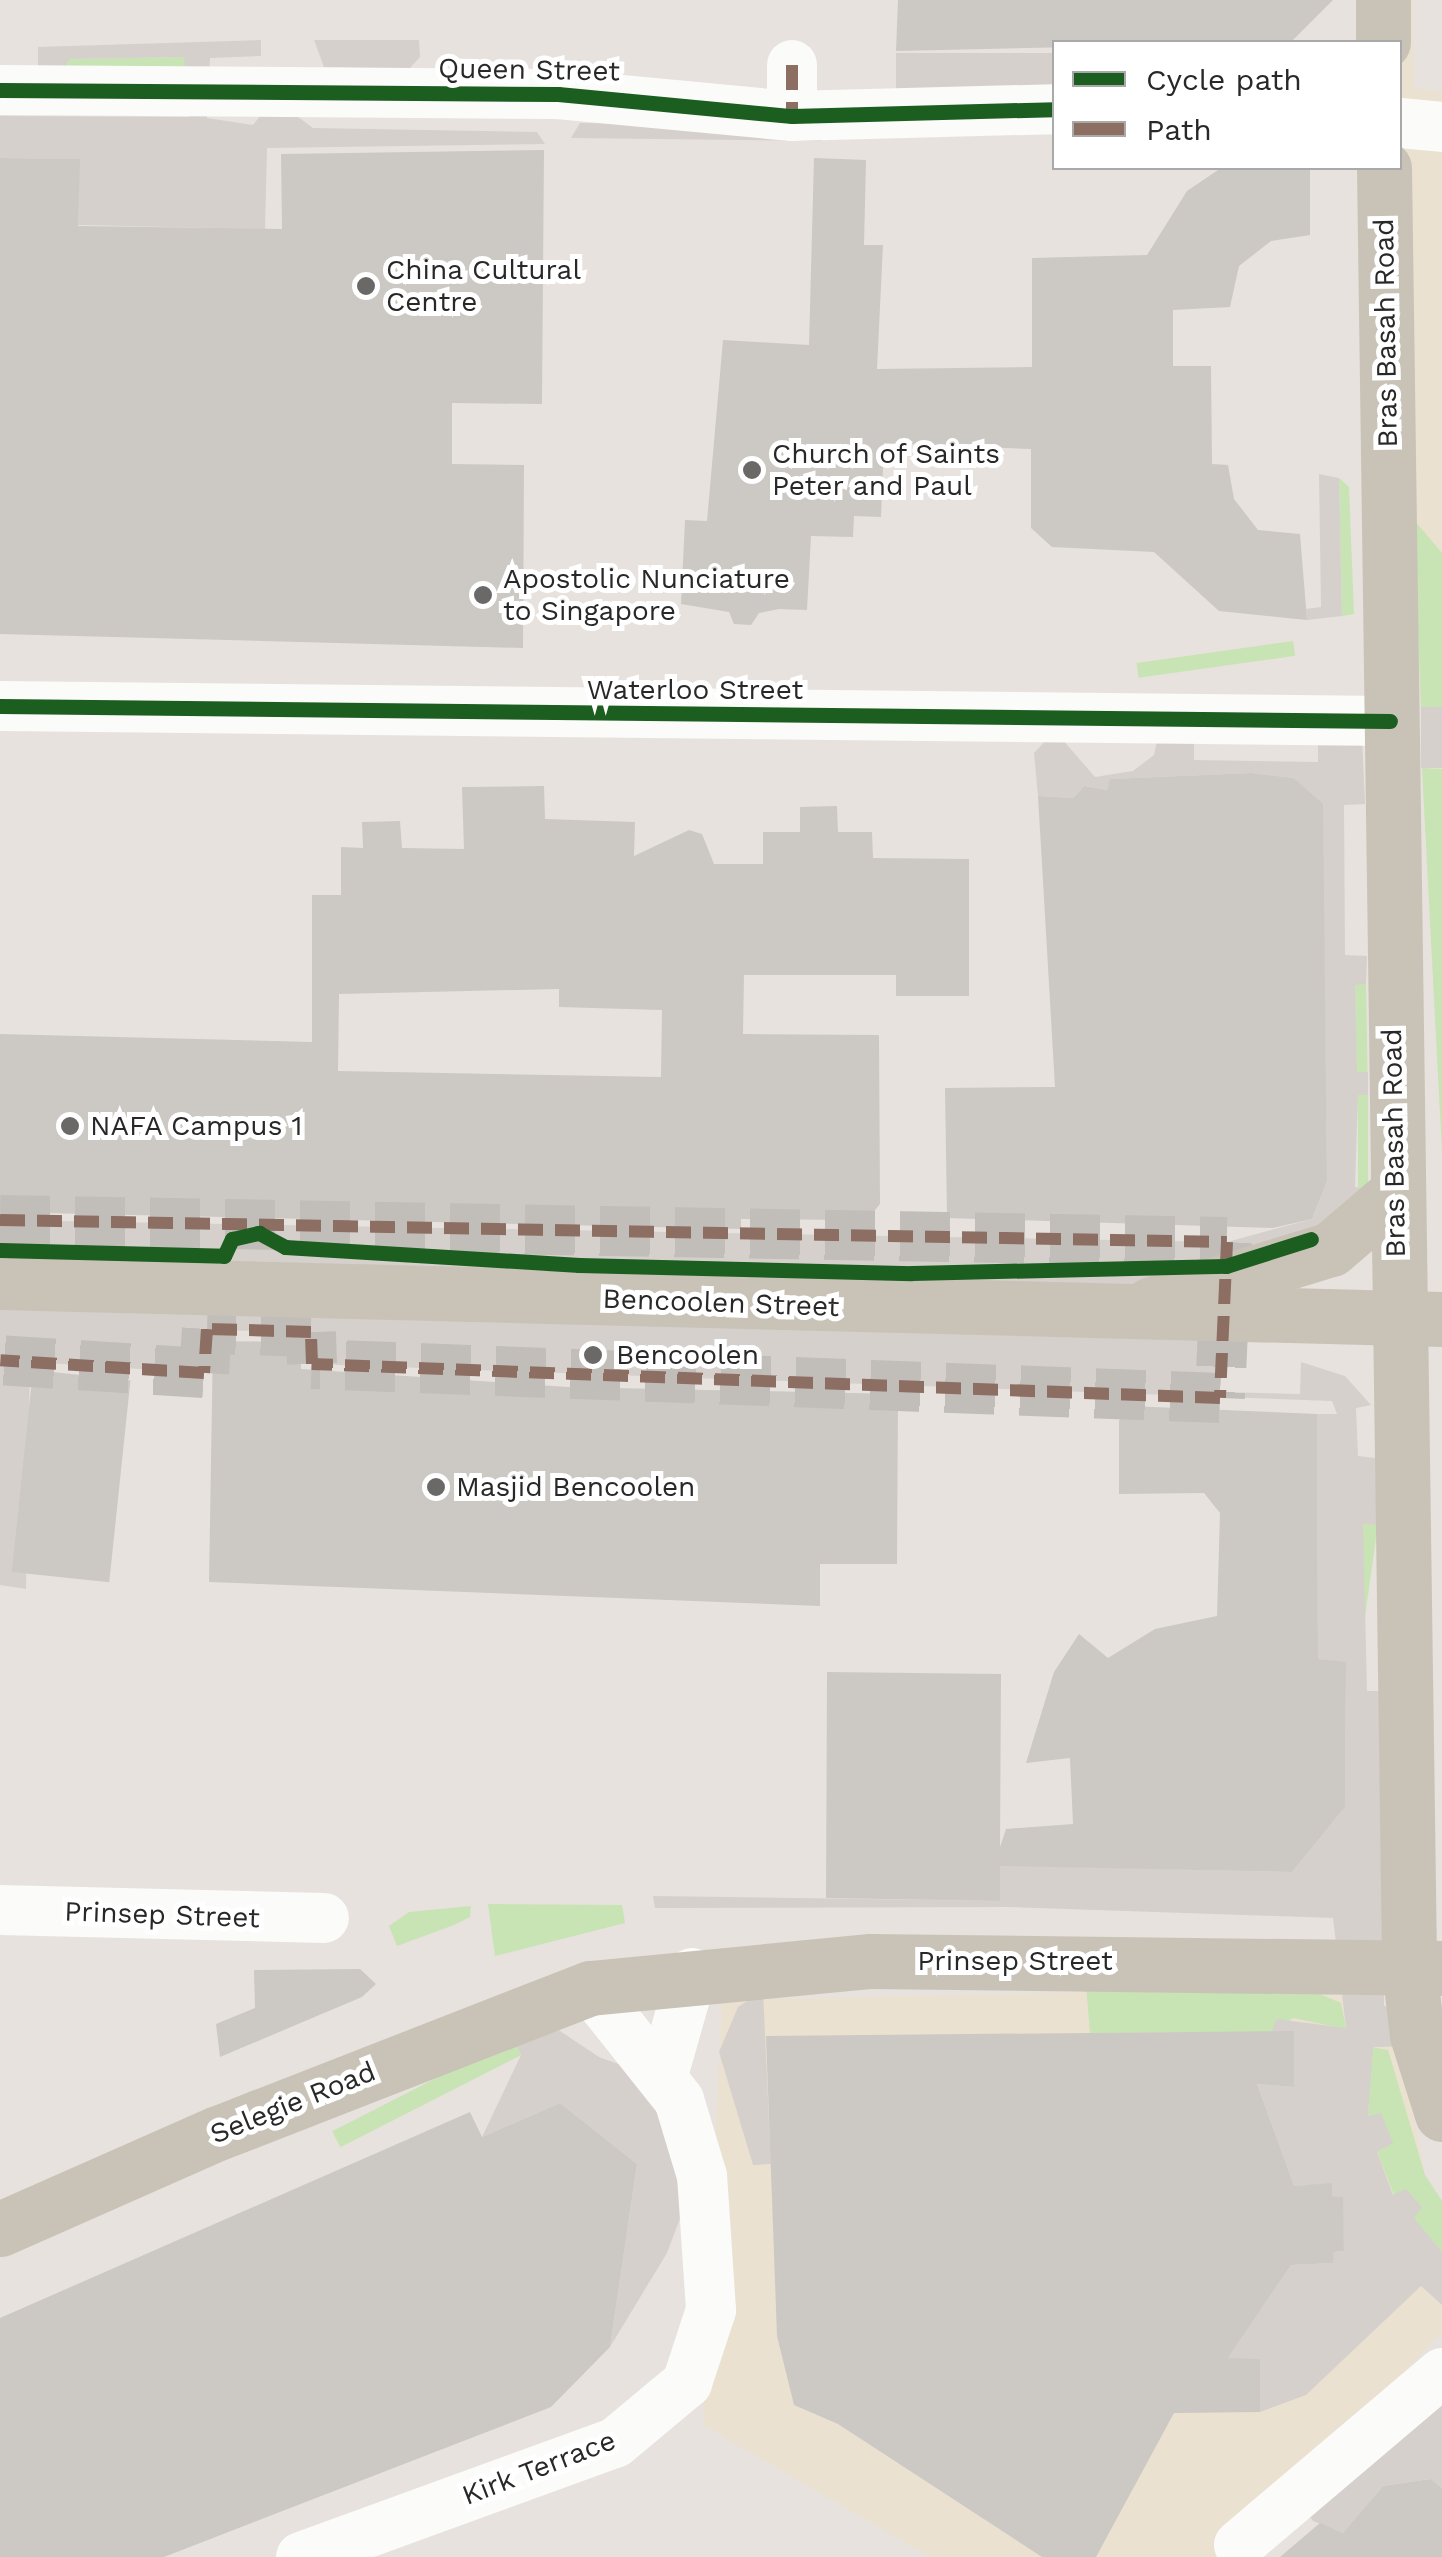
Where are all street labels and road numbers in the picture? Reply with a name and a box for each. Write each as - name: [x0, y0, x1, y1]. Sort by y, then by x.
- street label: Queen Street: [438, 52, 620, 88]
- street label: Bras Basah Road: [1367, 218, 1405, 448]
- street label: Waterloo Street: [587, 673, 803, 707]
- street label: Bras Basah Road: [1375, 1028, 1413, 1258]
- street label: Bencoolen Street: [602, 1282, 840, 1324]
- street label: Prinsep Street: [64, 1895, 260, 1935]
- street label: Prinsep Street: [917, 1944, 1113, 1978]
- street label: Selegie Road: [205, 2055, 381, 2151]
- street label: Kirk Terrace: [457, 2423, 621, 2513]

